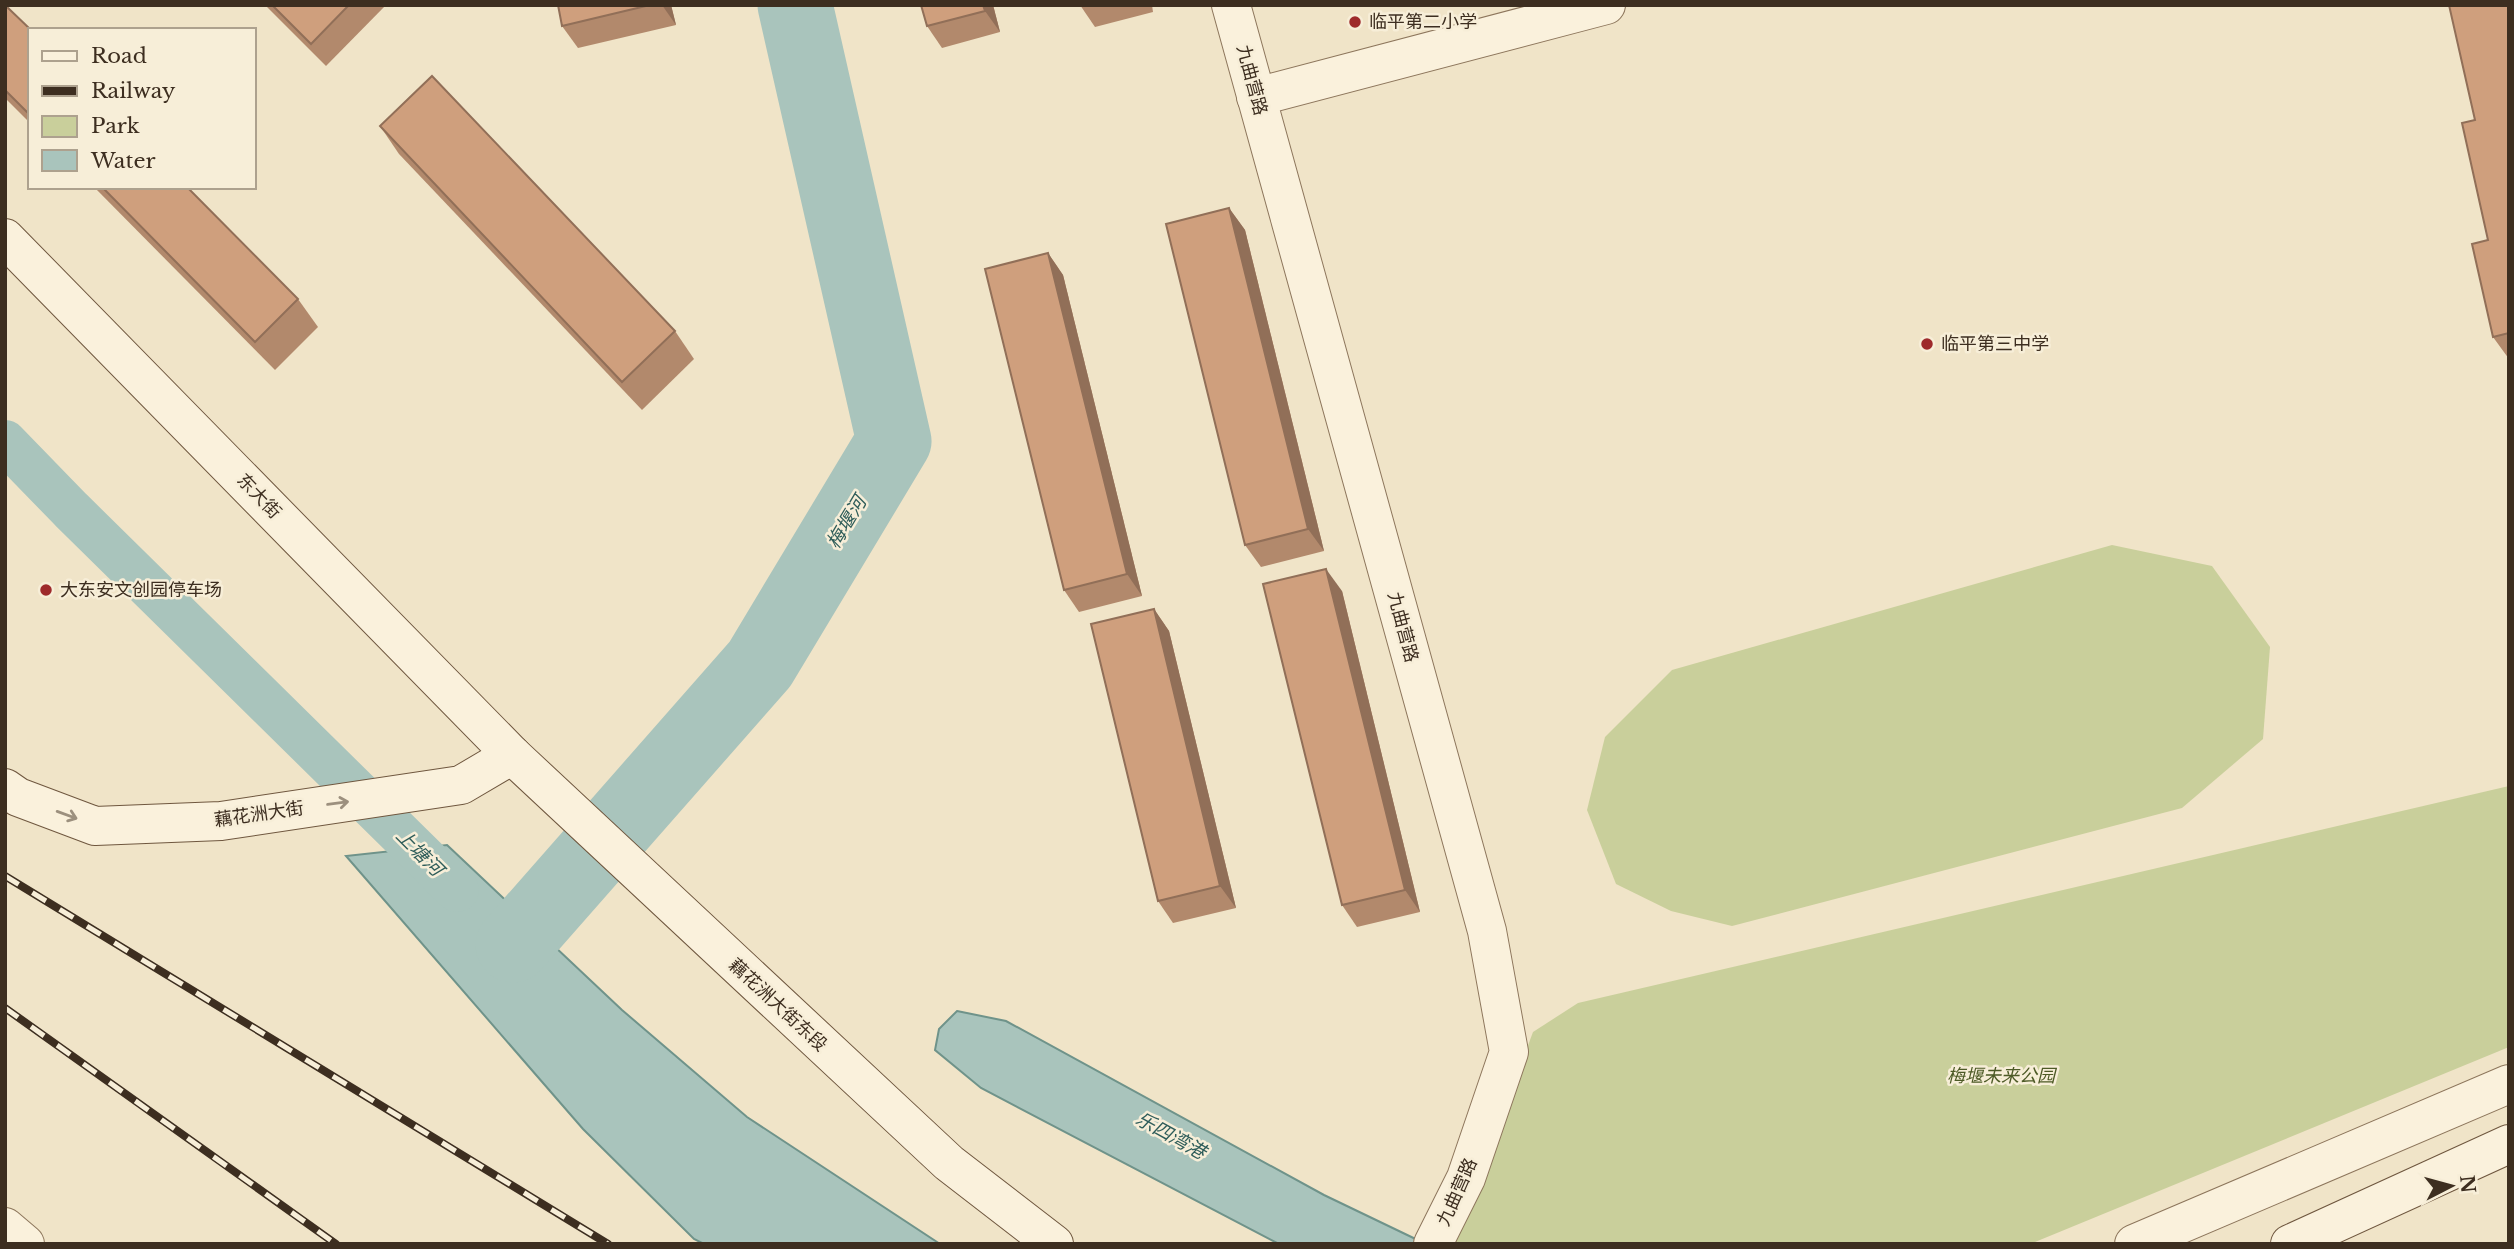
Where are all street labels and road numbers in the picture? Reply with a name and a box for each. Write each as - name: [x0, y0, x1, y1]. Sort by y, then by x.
- street label: 九曲营路: [1232, 42, 1272, 118]
- street label: 东大街: [232, 469, 286, 523]
- street label: 九曲营路: [1383, 589, 1423, 665]
- street label: 藕花洲大街: [213, 797, 305, 831]
- street label: 藕花洲大街东段: [724, 954, 832, 1056]
- street label: 九曲营路: [1432, 1155, 1482, 1229]

